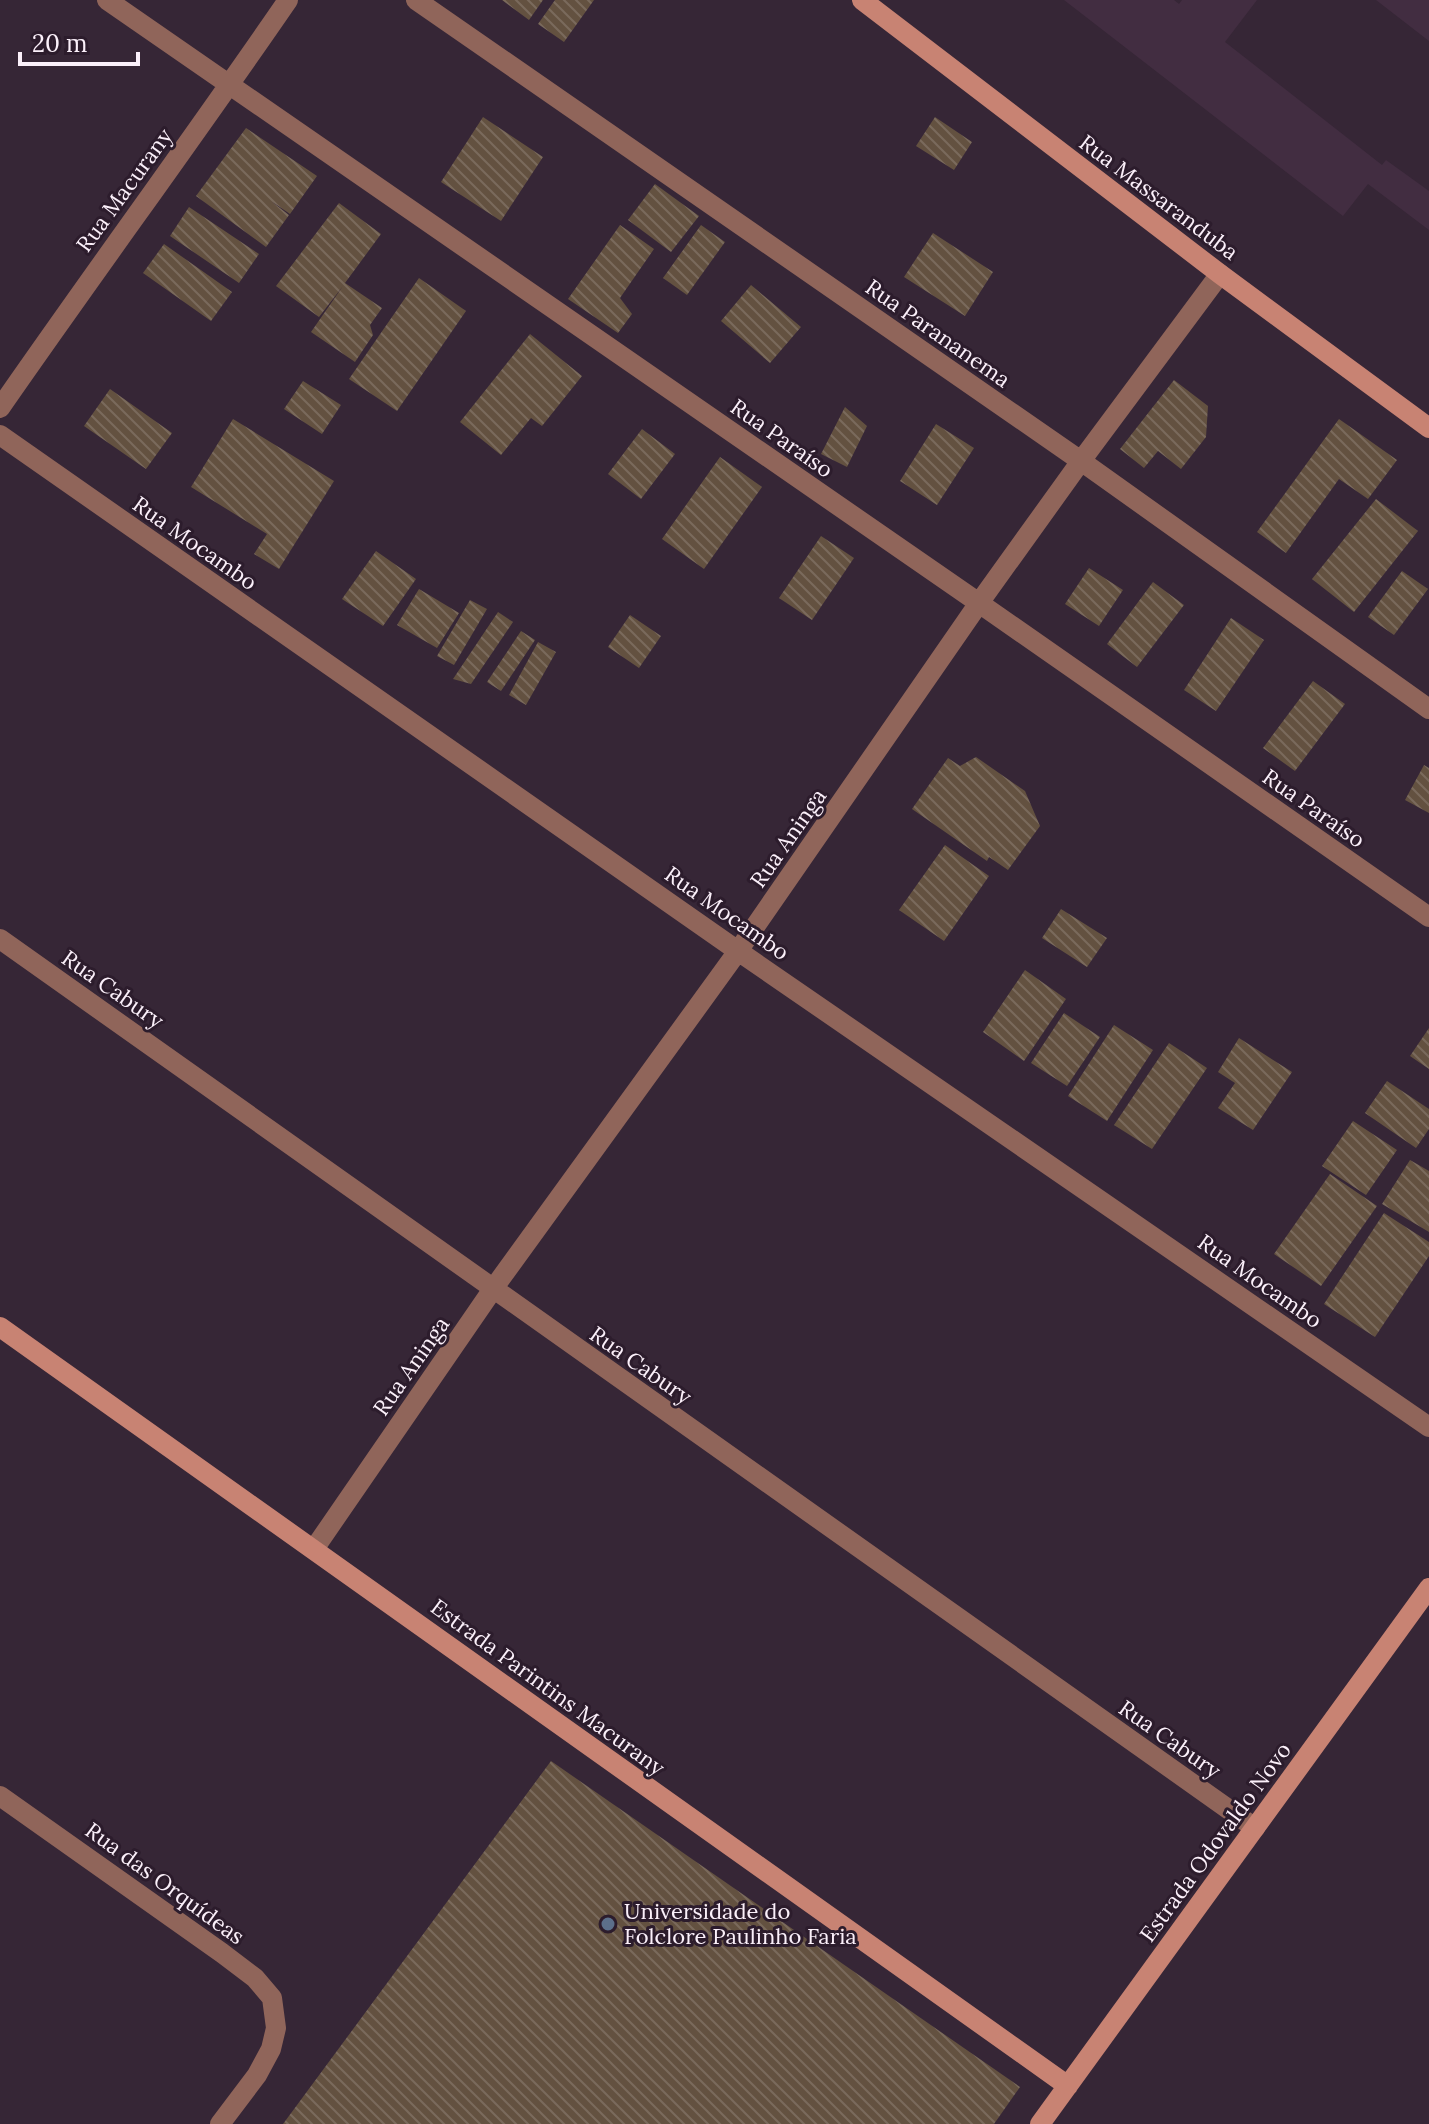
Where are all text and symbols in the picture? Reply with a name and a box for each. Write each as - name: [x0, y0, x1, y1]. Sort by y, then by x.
- scale bar: [20, 16, 138, 66]
- text: 20 m: [32, 28, 88, 59]
- street label: Rua Macurany: [70, 122, 178, 257]
- street label: Rua Massaranduba: [1074, 128, 1244, 266]
- street label: Rua Parananema: [860, 273, 1016, 393]
- street label: Rua Paraíso: [725, 393, 839, 483]
- street label: Rua Mocambo: [127, 490, 263, 596]
- street label: Rua Paraíso: [1257, 763, 1371, 853]
- street label: Rua Aninga: [744, 783, 832, 893]
- street label: Rua Mocambo: [659, 860, 795, 966]
- street label: Rua Cabury: [57, 944, 170, 1035]
- street label: Rua Mocambo: [1192, 1228, 1328, 1334]
- street label: Rua Aninga: [367, 1311, 455, 1421]
- street label: Rua Cabury: [585, 1320, 698, 1411]
- street label: Estrada Parintins Macurany: [425, 1593, 671, 1782]
- street label: Rua Cabury: [1114, 1694, 1227, 1785]
- street label: Estrada Odovaldo Novo: [1133, 1737, 1297, 1947]
- street label: Rua das Orquídeas: [80, 1816, 250, 1950]
- place label: Universidade do Folclore Paulinho Faria: [624, 1897, 857, 1950]
- marker: Universidade do Folclore Paulinho Faria: [599, 1915, 617, 1933]

